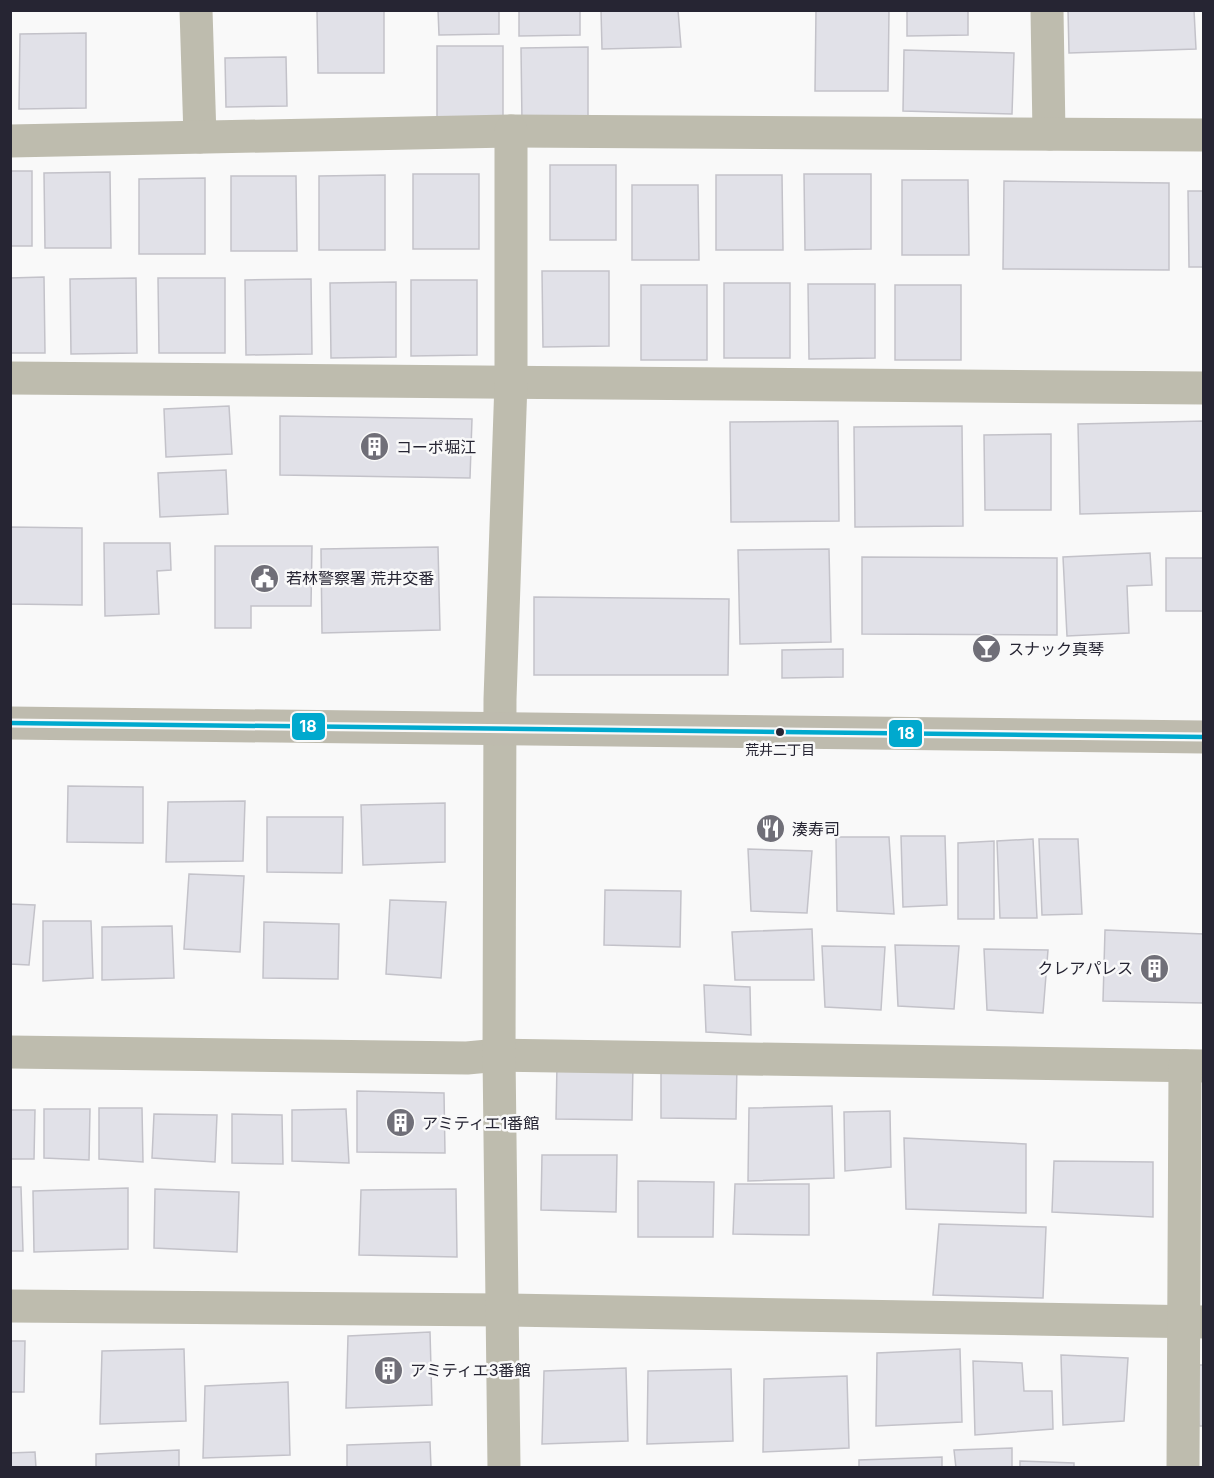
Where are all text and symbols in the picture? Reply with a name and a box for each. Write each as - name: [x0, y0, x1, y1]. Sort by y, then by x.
- building icon: コーポ堀江: [359, 431, 391, 463]
- place label: コーポ堀江: [396, 437, 476, 457]
- public building icon: 若林警察署 荒井交番: [249, 562, 281, 594]
- place label: 若林警察署 荒井交番: [286, 568, 435, 588]
- bar icon: スナック真琴: [971, 633, 1003, 665]
- place label: スナック真琴: [1008, 639, 1104, 659]
- line badge: 18: [291, 712, 326, 741]
- text: 18: [299, 716, 317, 736]
- line badge: 18: [888, 719, 923, 748]
- text: 18: [897, 723, 915, 743]
- marker: 荒井二丁目: [774, 726, 786, 738]
- place label: 荒井二丁目: [745, 741, 815, 758]
- restaurant icon: 湊寿司: [755, 813, 787, 845]
- place label: 湊寿司: [792, 819, 840, 839]
- building icon: クレアパレス: [1138, 952, 1170, 984]
- place label: クレアパレス: [1037, 958, 1133, 978]
- building icon: アミティエ1番館: [385, 1107, 417, 1139]
- place label: アミティエ1番館: [422, 1113, 539, 1133]
- building icon: アミティエ3番館: [373, 1354, 405, 1386]
- place label: アミティエ3番館: [410, 1360, 531, 1380]

